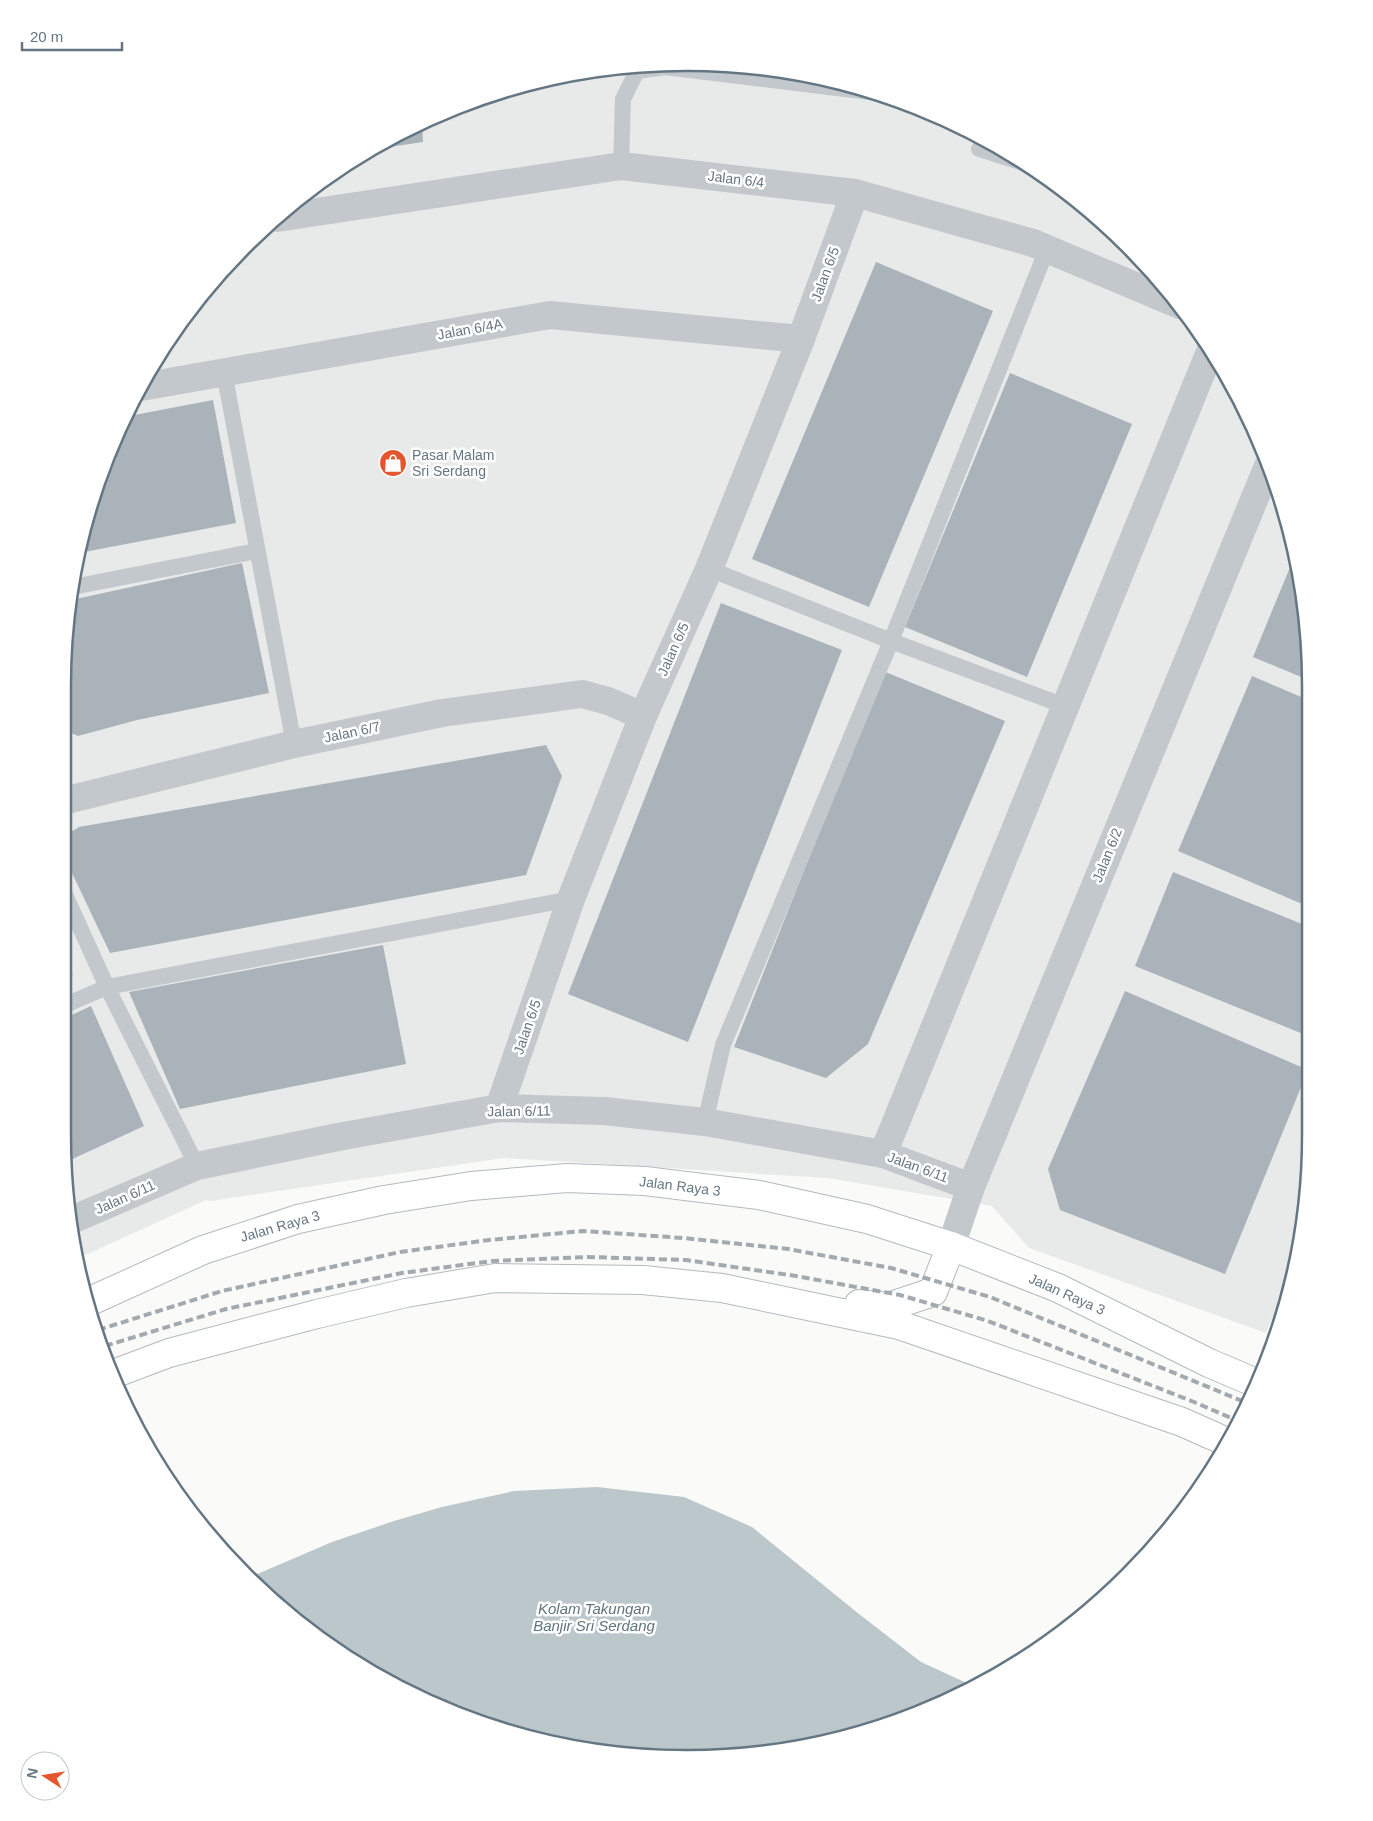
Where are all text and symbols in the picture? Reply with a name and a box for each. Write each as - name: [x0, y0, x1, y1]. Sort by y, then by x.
- scale bar: [22, 20, 122, 52]
- text: 20 m: [30, 28, 63, 45]
- street label: Jalan 6/4: [707, 168, 765, 190]
- street label: Jalan 6/5: [808, 244, 842, 303]
- street label: Jalan 6/4A: [436, 315, 505, 343]
- place label: Pasar Malam Sri Serdang: [412, 447, 494, 479]
- shop icon: Pasar Malam Sri Serdang: [378, 448, 408, 478]
- street label: Jalan 6/5: [654, 620, 692, 678]
- street label: Jalan 6/7: [323, 718, 382, 746]
- street label: Jalan 6/2: [1089, 825, 1125, 884]
- street label: Jalan 6/5: [510, 997, 544, 1056]
- street label: Jalan 6/11: [487, 1102, 551, 1120]
- street label: Jalan 6/11: [885, 1149, 951, 1185]
- street label: Jalan Raya 3: [638, 1173, 722, 1199]
- street label: Jalan 6/11: [93, 1177, 157, 1217]
- street label: Jalan Raya 3: [239, 1207, 322, 1245]
- street label: Jalan Raya 3: [1026, 1270, 1108, 1318]
- water label: Kolam Takungan Banjir Sri Serdang: [533, 1600, 656, 1634]
- north arrow: [20, 1751, 70, 1801]
- text: N: [23, 1767, 41, 1780]

